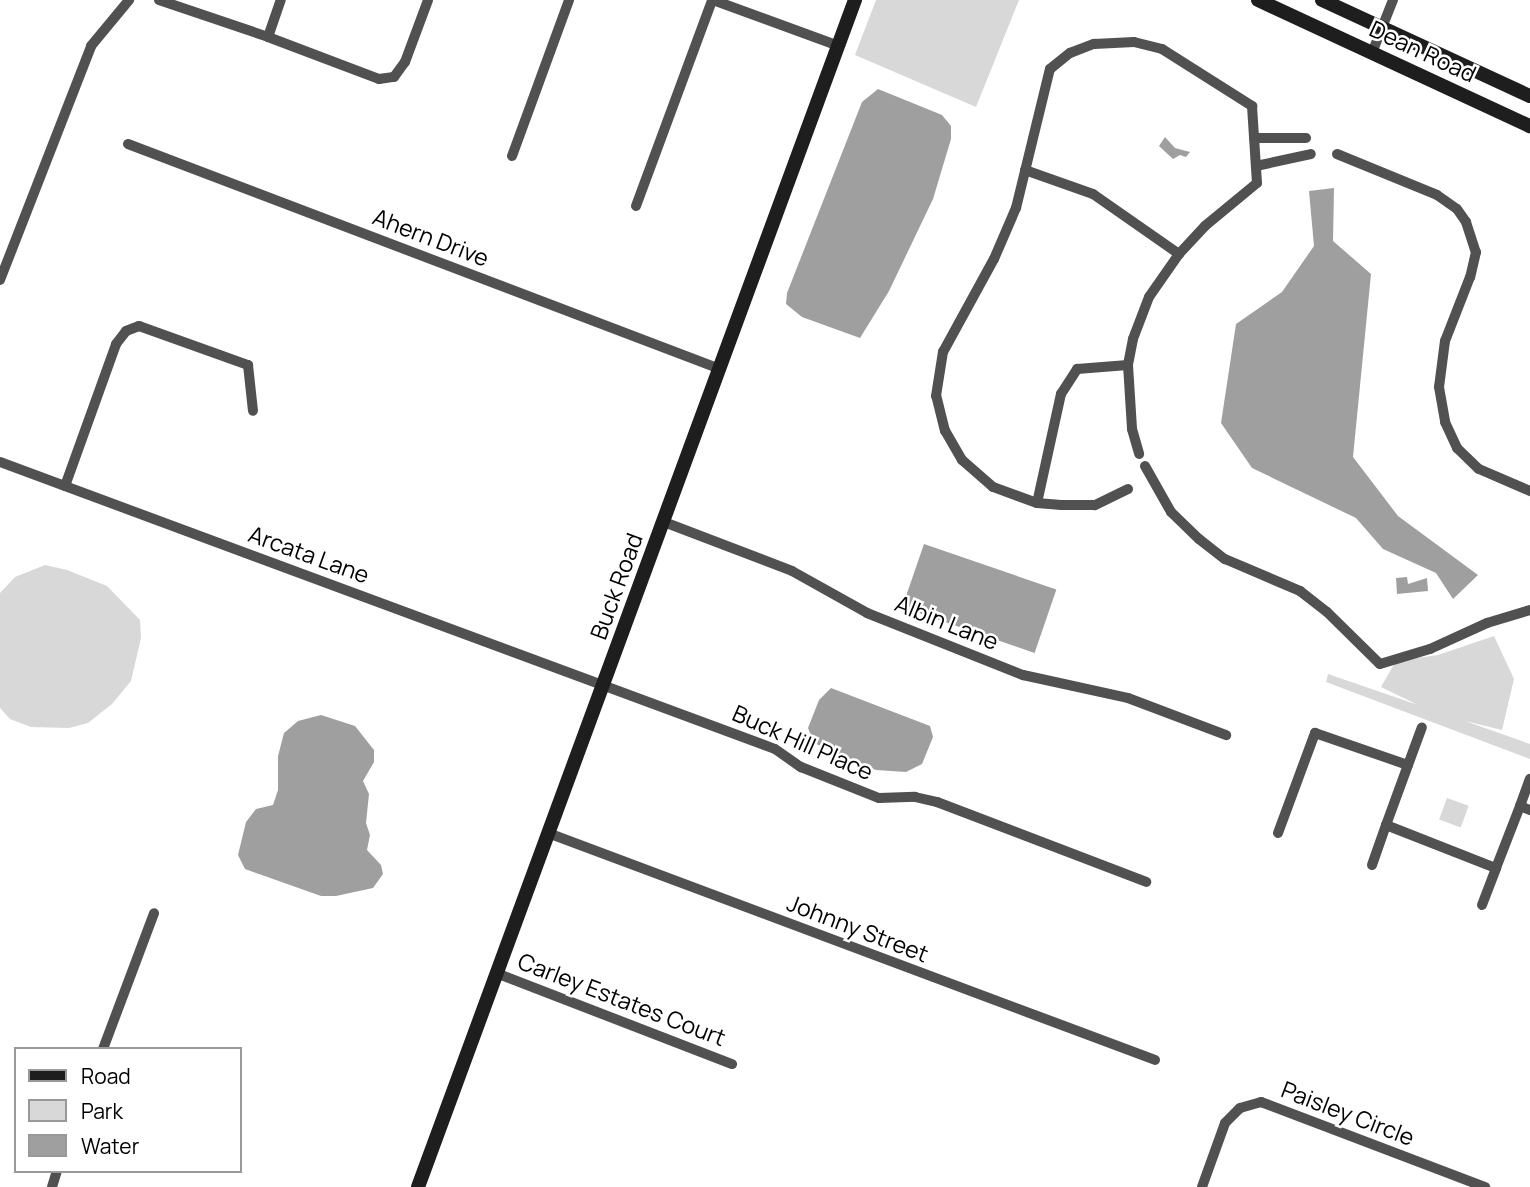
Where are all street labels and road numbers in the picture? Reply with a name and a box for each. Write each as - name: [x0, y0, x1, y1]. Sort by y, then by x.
- street label: Dean Road: [1365, 14, 1481, 88]
- street label: Ahern Drive: [369, 202, 493, 272]
- street label: Arcata Lane: [245, 519, 373, 589]
- street label: Buck Road: [584, 529, 648, 643]
- street label: Albin Lane: [891, 589, 1003, 655]
- street label: Buck Hill Place: [728, 699, 878, 785]
- street label: Johnny Street: [783, 888, 933, 968]
- street label: Carley Estates Court: [514, 947, 730, 1051]
- street label: Paisley Circle: [1278, 1075, 1418, 1151]

